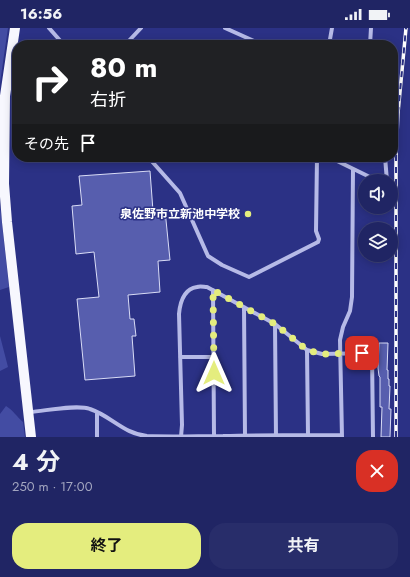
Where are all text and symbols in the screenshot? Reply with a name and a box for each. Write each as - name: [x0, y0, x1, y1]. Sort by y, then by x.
- text: 16:56: [20, 3, 62, 25]
- text: 80 m: [90, 47, 157, 88]
- icon: right: [24, 56, 76, 108]
- text: 右折: [90, 87, 126, 113]
- icon: arrive: [77, 132, 99, 154]
- text: その先: [24, 133, 69, 155]
- map controls: [358, 174, 398, 262]
- button: sound: [358, 174, 398, 214]
- place label: 泉佐野市立新池中学校: [120, 205, 240, 223]
- marker: 泉佐野市立新池中学校: [243, 209, 253, 219]
- button: layers: [358, 222, 398, 262]
- pin: [345, 336, 379, 370]
- icon: arrive: [351, 342, 373, 364]
- position arrow: [193, 352, 235, 394]
- text: 4 分: [12, 444, 60, 479]
- button: close: [356, 450, 398, 492]
- text: 250 m · 17:00: [12, 477, 92, 496]
- button: 終了: [12, 523, 201, 569]
- button: 共有: [209, 523, 398, 569]

